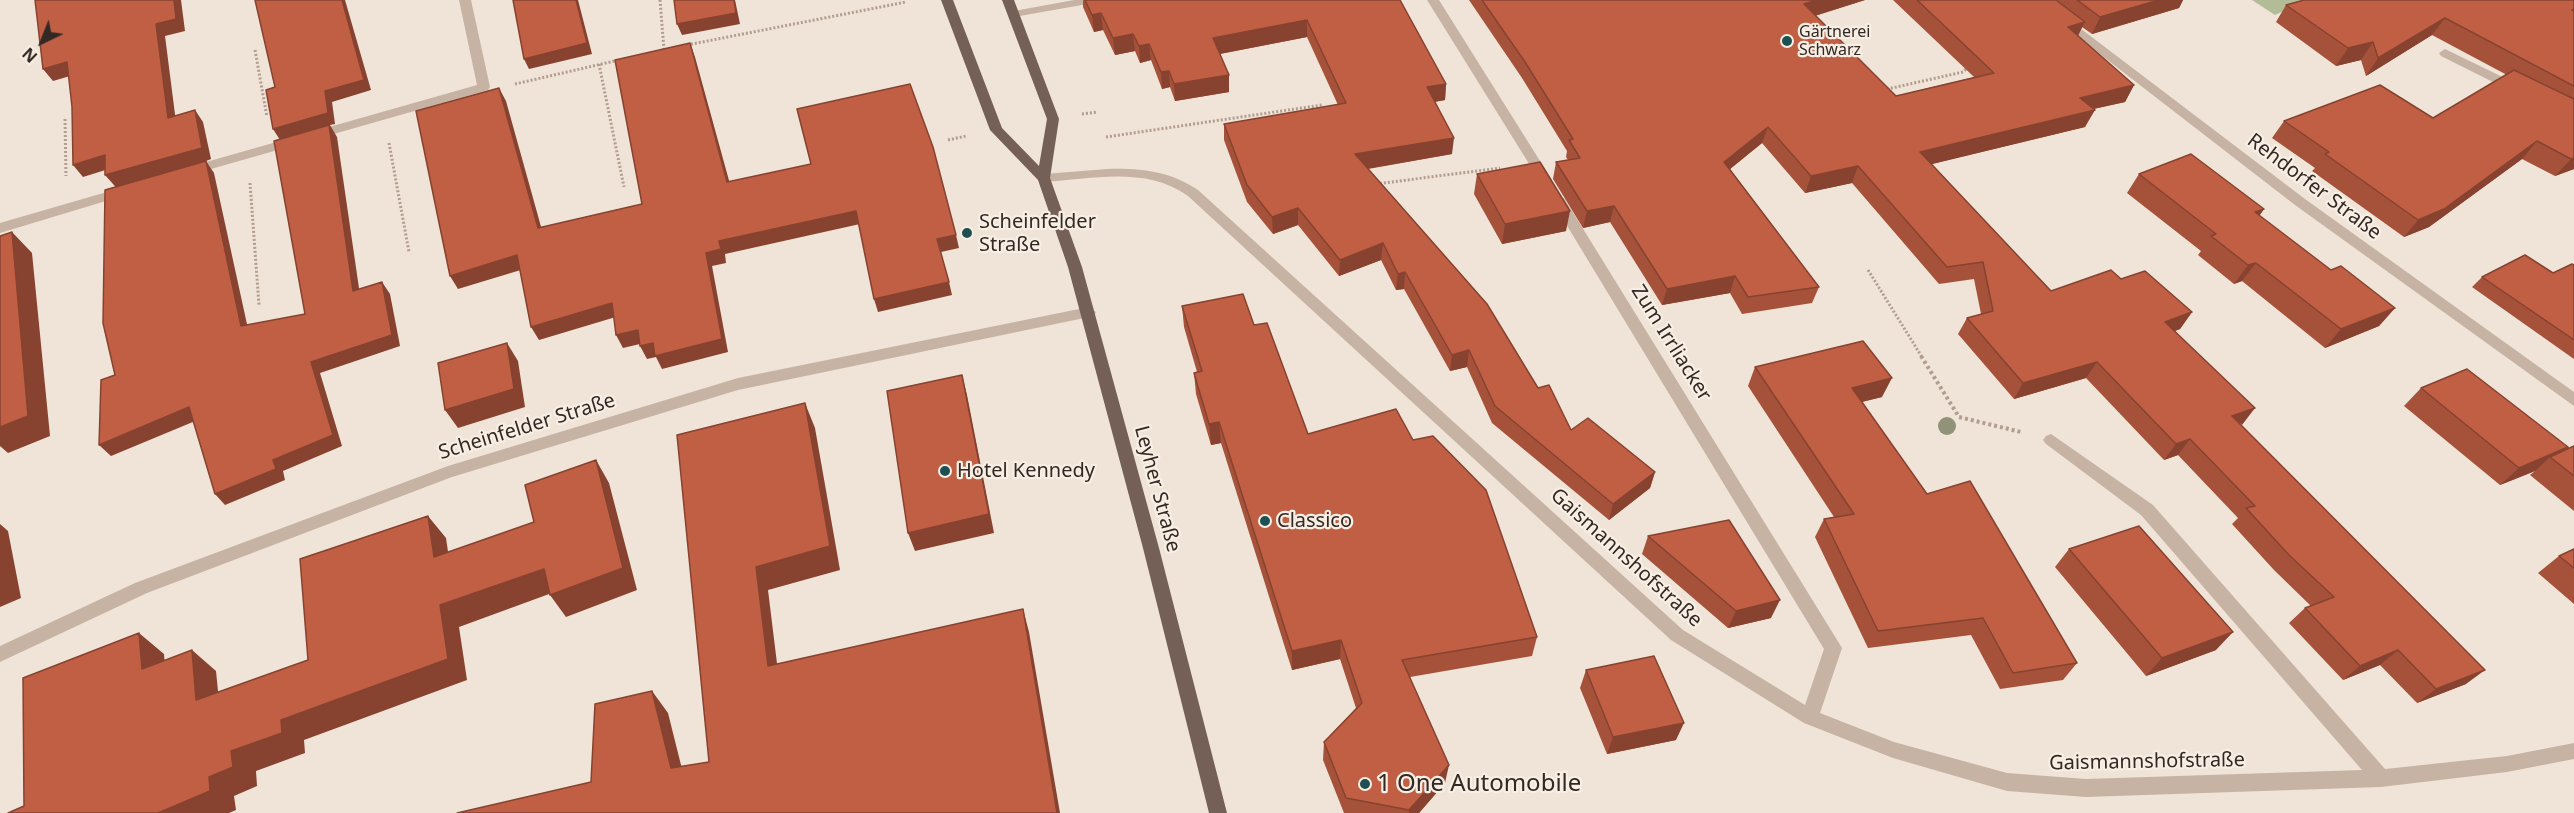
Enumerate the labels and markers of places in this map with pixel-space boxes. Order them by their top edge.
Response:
place label: Gärtnerei Schwarz [1799,22,1870,60]
marker: Gärtnerei Schwarz [1780,34,1794,48]
place label: Scheinfelder Straße [979,210,1096,257]
marker: Scheinfelder Straße [960,226,974,240]
place label: Hotel Kennedy [957,459,1095,483]
marker: Hotel Kennedy [938,464,952,478]
place label: Classico [1277,509,1352,533]
marker: Classico [1258,514,1272,528]
place label: 1 One Automobile [1377,770,1581,798]
marker: 1 One Automobile [1358,777,1372,791]

